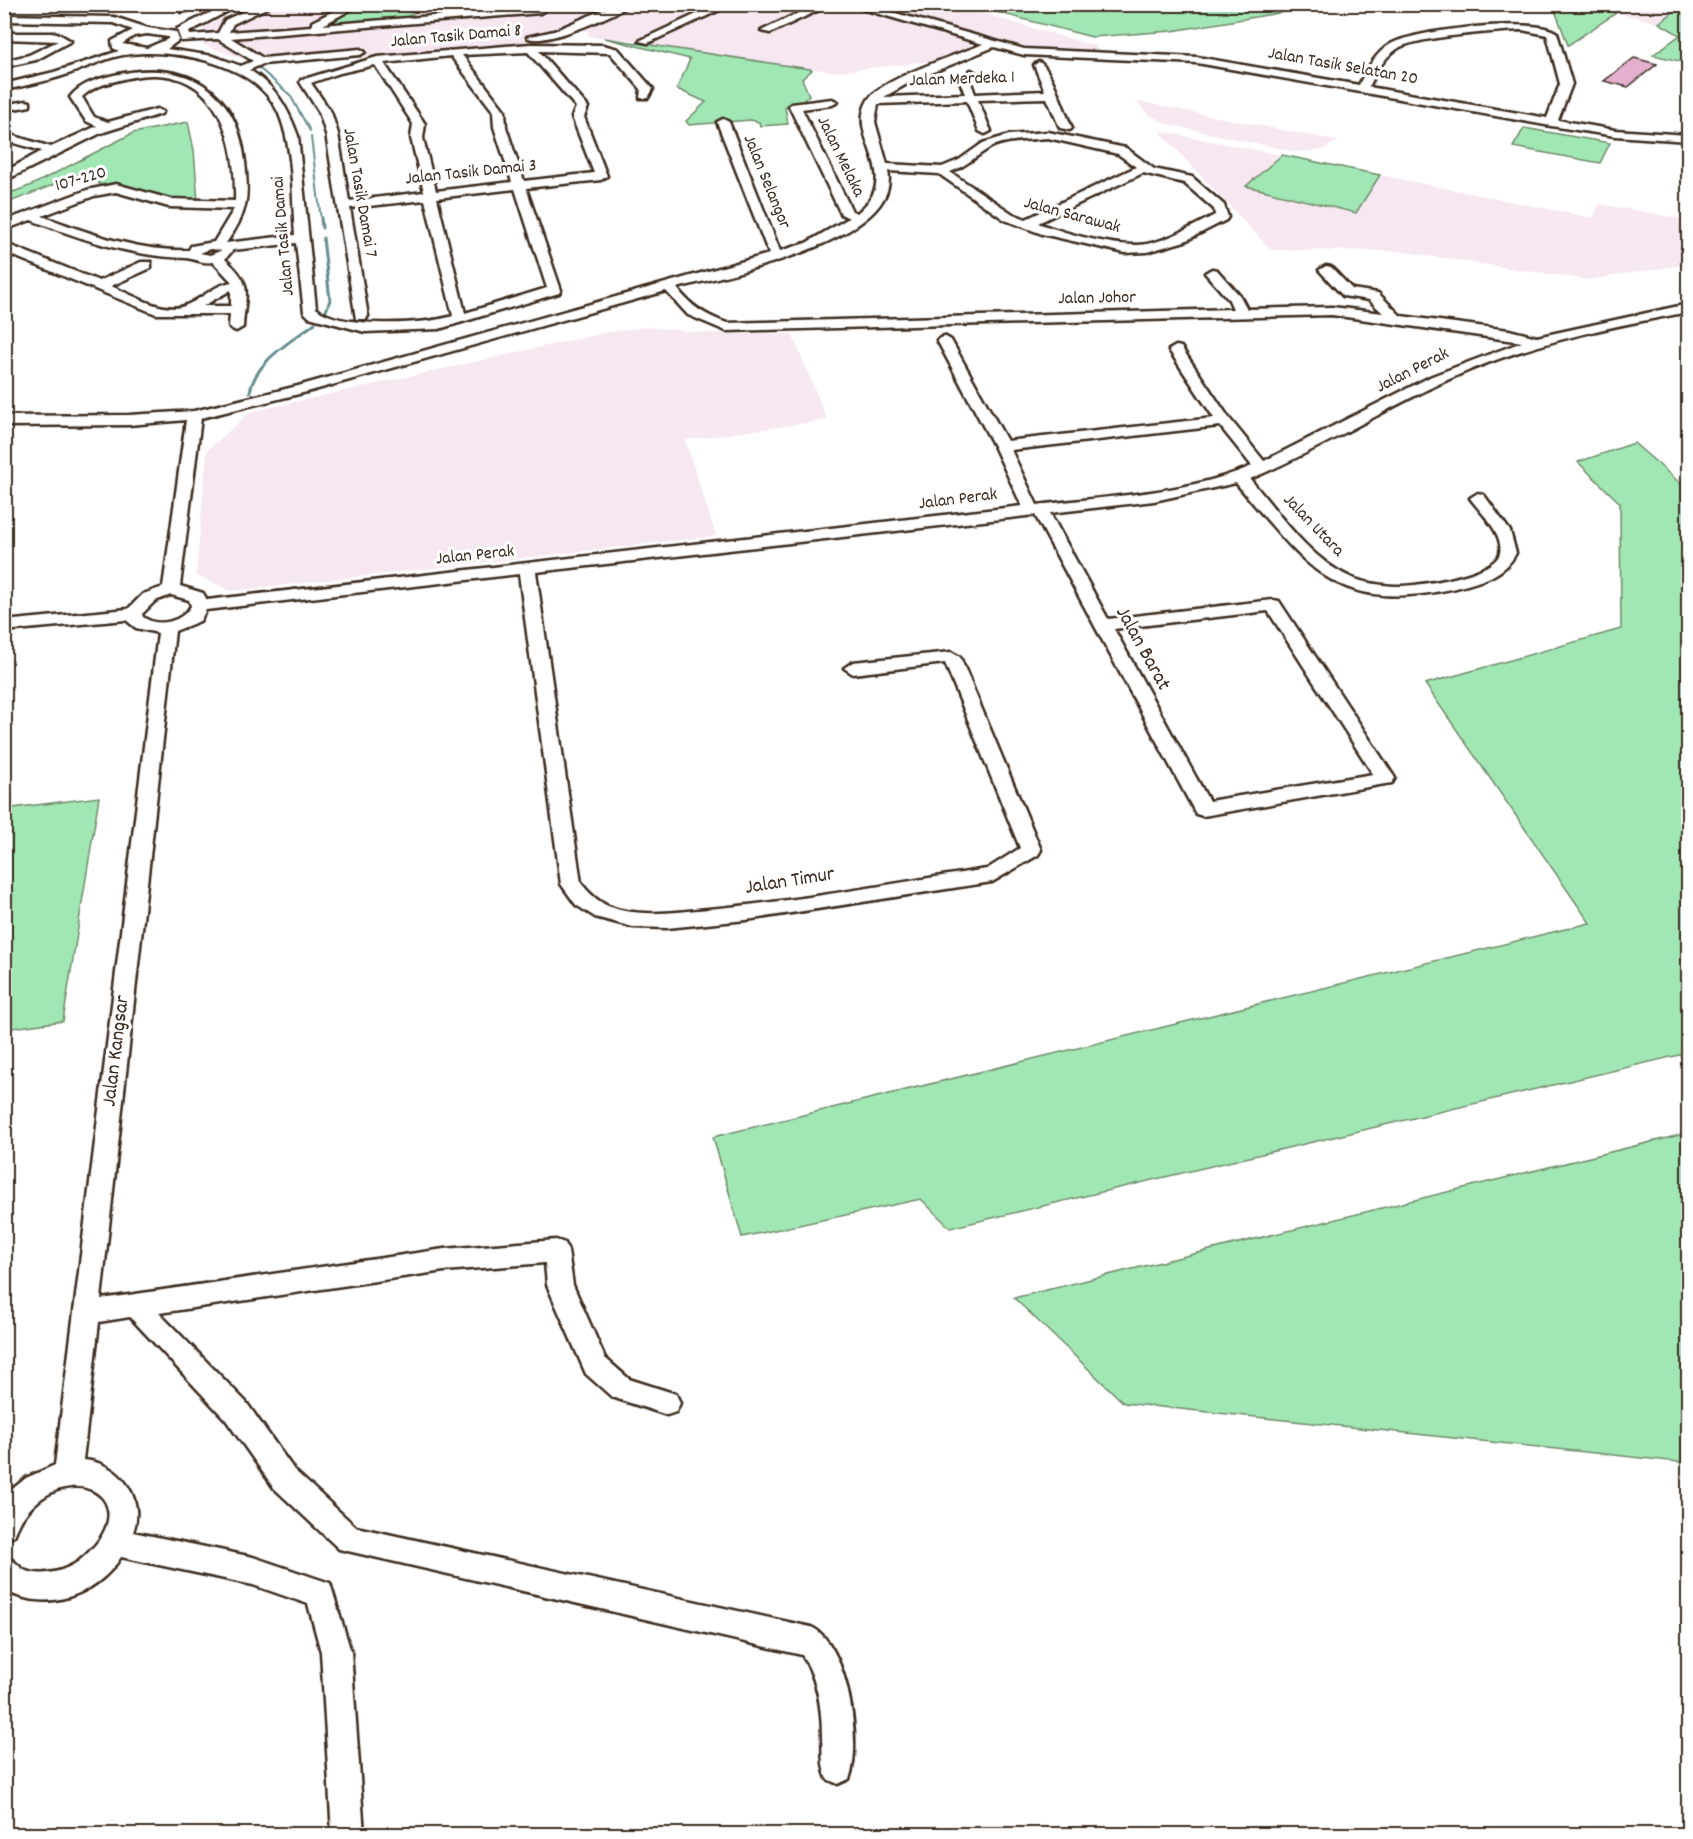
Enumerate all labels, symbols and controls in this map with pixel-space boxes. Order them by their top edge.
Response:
street label: Jalan Tasik Damai 8 [389,19,523,55]
street label: Jalan Tasik Selatan 20 [1266,41,1420,93]
street label: Jalan Merdeka 1 [909,66,1015,94]
street label: Jalan Melaka [810,112,871,202]
street label: Jalan Tasik Damai 7 [335,126,383,260]
street label: Jalan Selangor [736,131,796,233]
street label: Jalan Tasik Damai 3 [404,154,538,192]
street label: 107-220 [52,161,110,199]
street label: Jalan Tasik Damai [266,175,302,297]
street label: Jalan Sarawak [1021,191,1123,241]
street label: Jalan Johor [1058,286,1136,312]
street label: Jalan Perak [1372,342,1454,400]
street label: Jalan Perak [917,483,999,517]
street label: Jalan Utara [1277,489,1350,564]
street label: Jalan Perak [435,539,515,573]
street label: Jalan Barat [1107,601,1178,697]
street label: Jalan Timur [743,860,837,904]
street label: Jalan Kangsar [95,993,139,1108]

